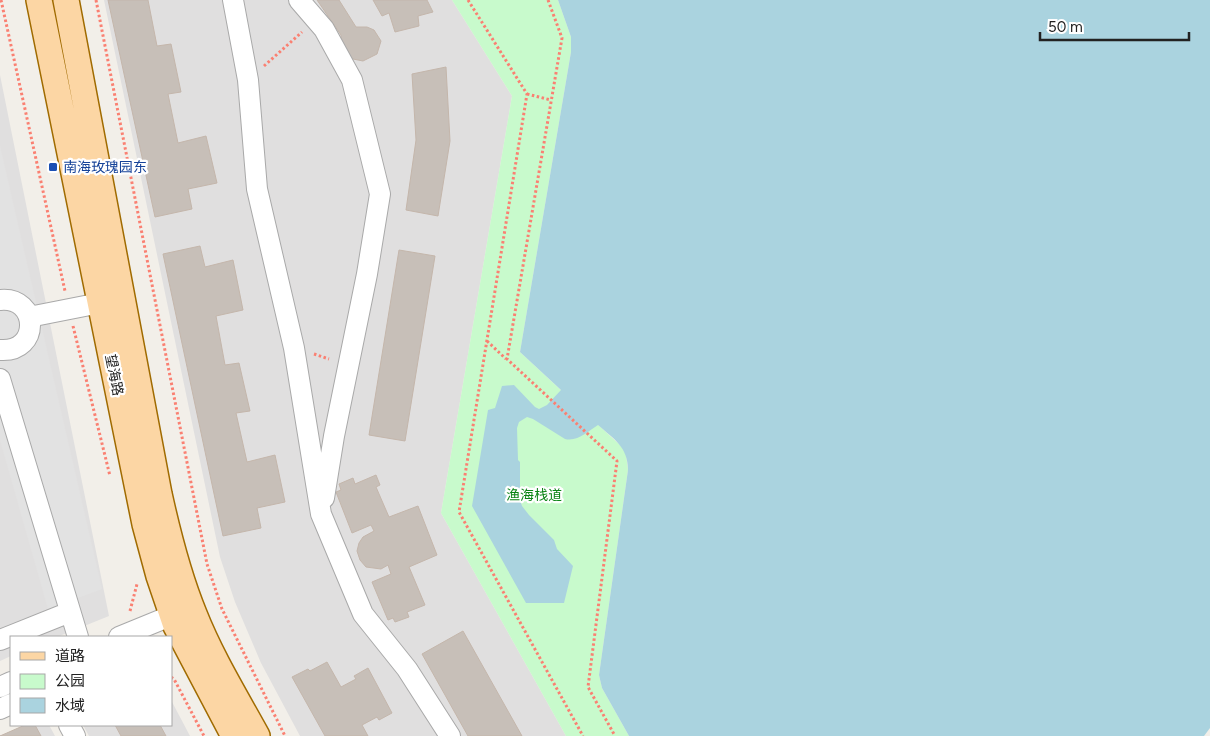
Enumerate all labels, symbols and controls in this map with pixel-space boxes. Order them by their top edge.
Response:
scale bar [1040,10,1189,42]
text: 50 m [1048,18,1083,36]
place label: 南海玫瑰园东 [63,159,147,176]
marker: 南海玫瑰园东 [47,161,59,173]
street label: 望海路 [102,353,126,397]
park label: 渔海栈道 [506,487,562,504]
legend [10,636,172,726]
text: 道路 [55,647,85,665]
text: 公园 [55,672,85,690]
text: 水域 [55,697,85,715]

